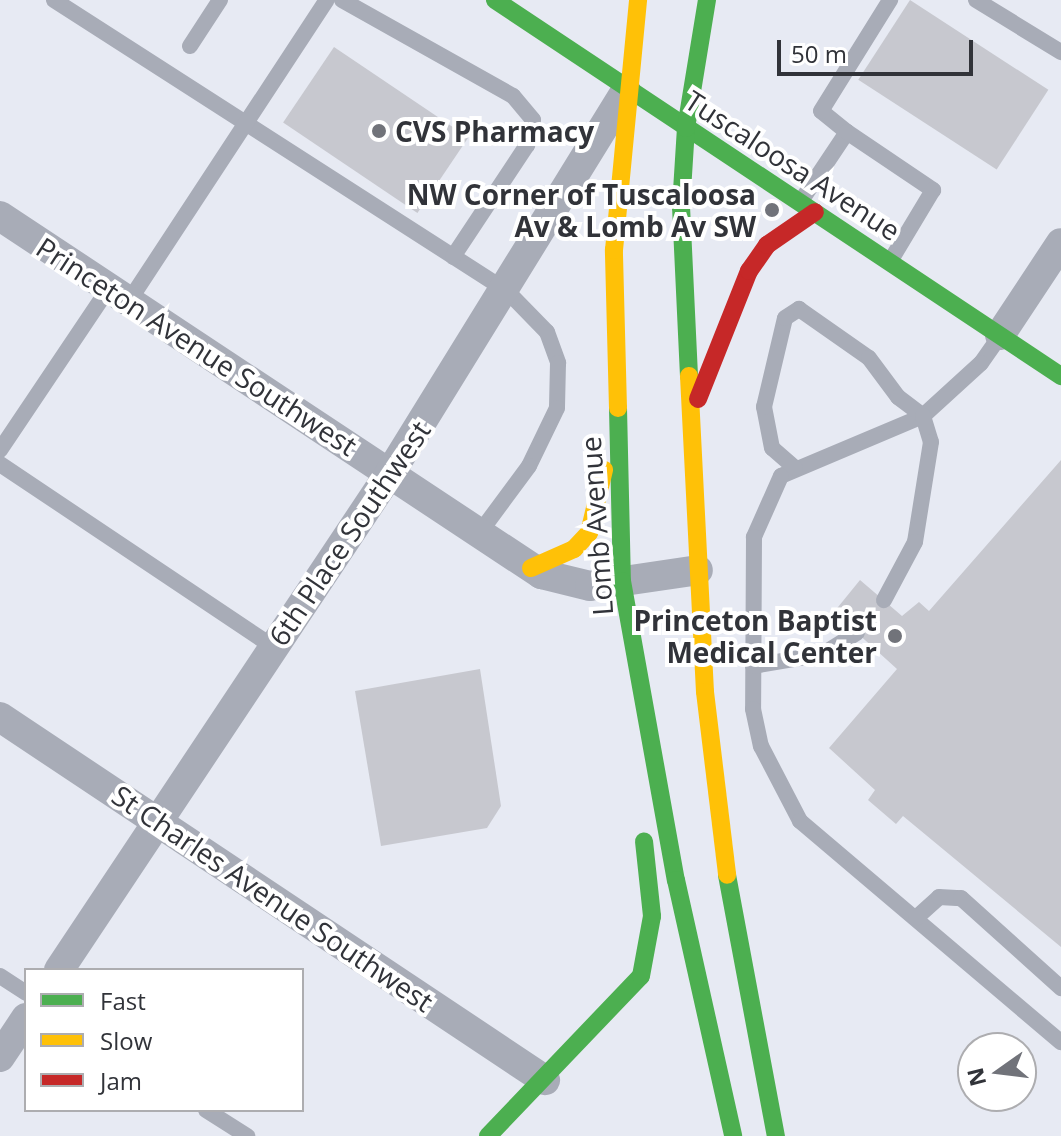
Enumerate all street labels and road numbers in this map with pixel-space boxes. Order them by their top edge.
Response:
street label: Tuscaloosa Avenue [679,83,907,247]
street label: Princeton Avenue Southwest [31,230,363,462]
street label: 6th Place Southwest [261,414,437,652]
street label: Lomb Avenue [573,435,619,617]
street label: St Charles Avenue Southwest [106,778,440,1018]

